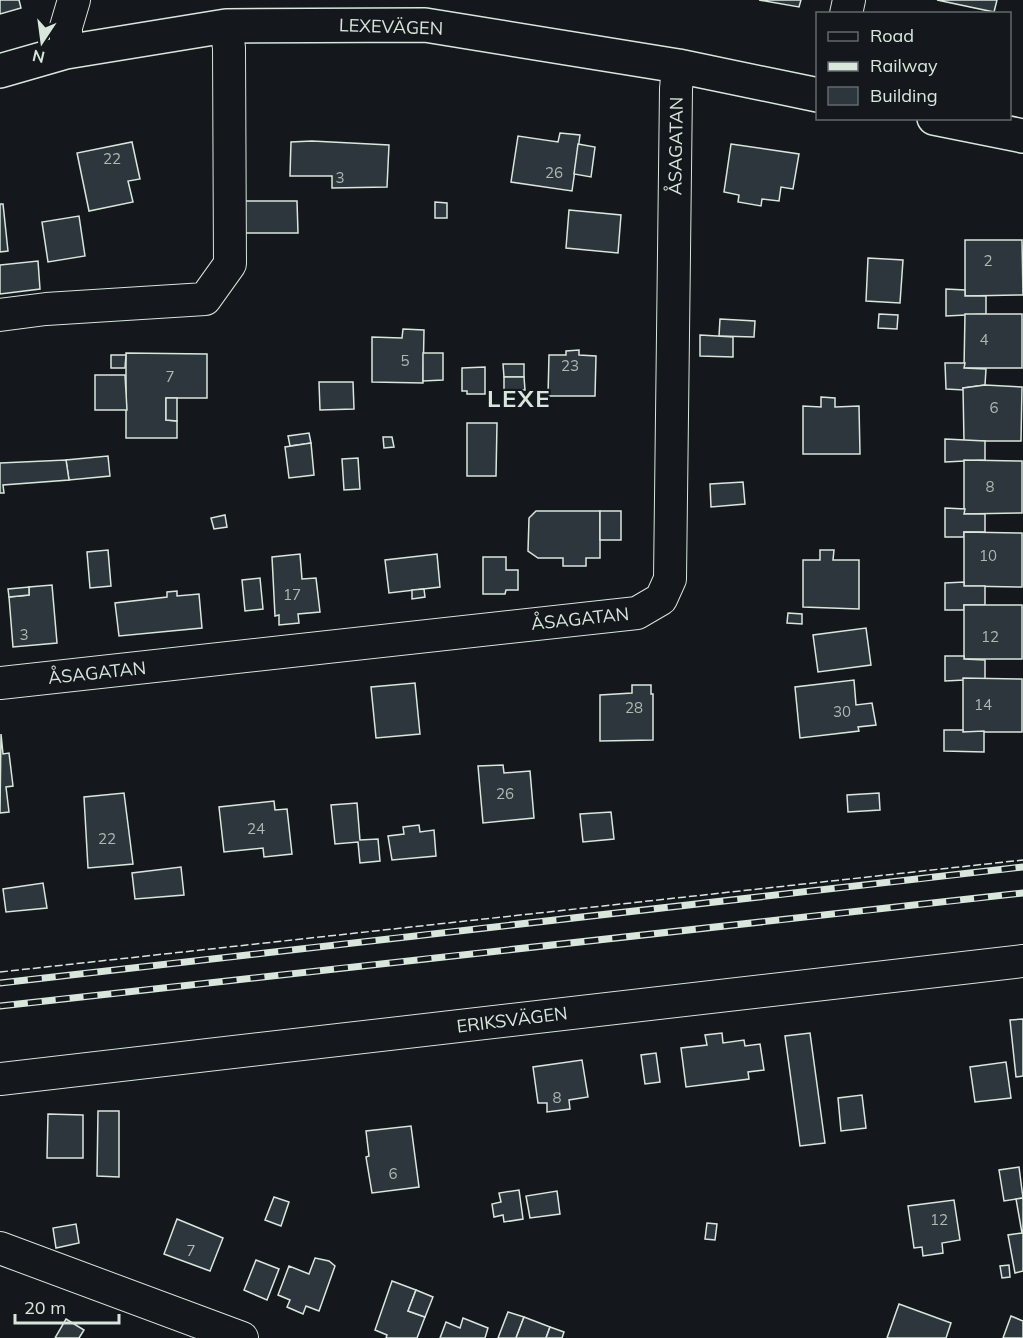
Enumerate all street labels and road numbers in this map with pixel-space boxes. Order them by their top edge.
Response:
street label: LEXEVÄGEN [339,13,444,40]
street label: ÅSAGATAN [663,97,688,195]
street label: ÅSAGATAN [530,602,630,635]
street label: ÅSAGATAN [47,656,147,689]
street label: ERIKSVÄGEN [455,1001,569,1038]

